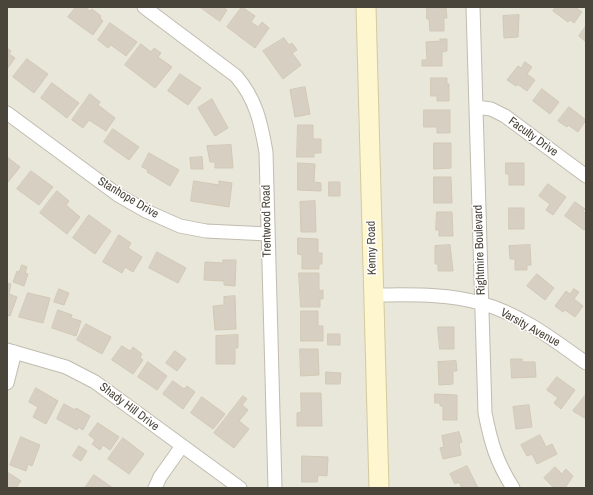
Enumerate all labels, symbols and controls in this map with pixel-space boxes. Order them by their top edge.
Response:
street label: Faculty Drive [506,114,560,160]
street label: Stanhope Drive [95,174,161,222]
street label: Trentwood Road [259,185,275,257]
street label: Rightmire Boulevard [471,205,489,295]
street label: Kenny Road [364,221,380,275]
street label: Varsity Avenue [498,306,562,350]
street label: Shady Hill Drive [96,380,162,434]

